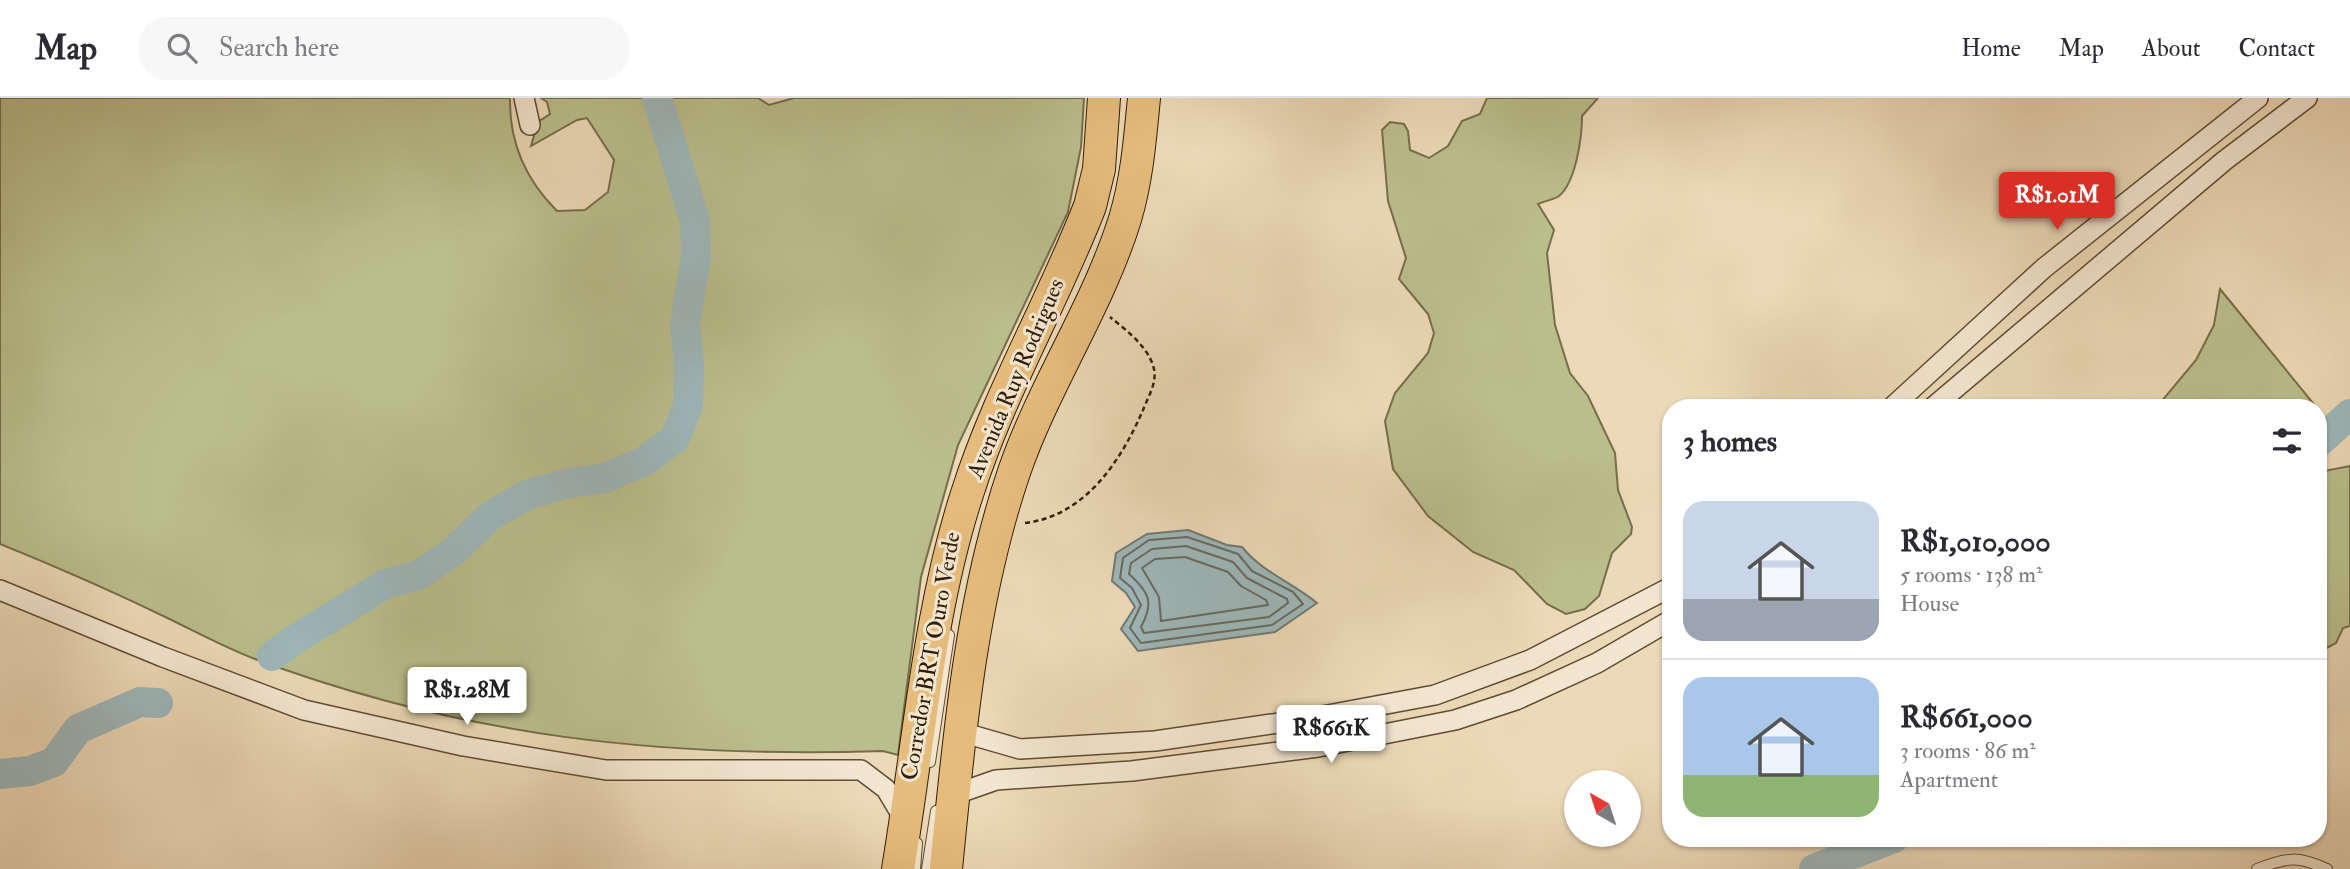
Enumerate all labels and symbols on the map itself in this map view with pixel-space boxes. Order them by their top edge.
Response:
pin: R$1.01M [1992,172,2122,232]
street label: Avenida Ruy Rodrigues [960,274,1071,483]
street label: Corredor BRT Ouro Verde [894,529,967,782]
pin: R$1.28M [402,668,532,727]
pin: R$661K [1274,706,1388,765]
north arrow [1564,770,1642,847]

